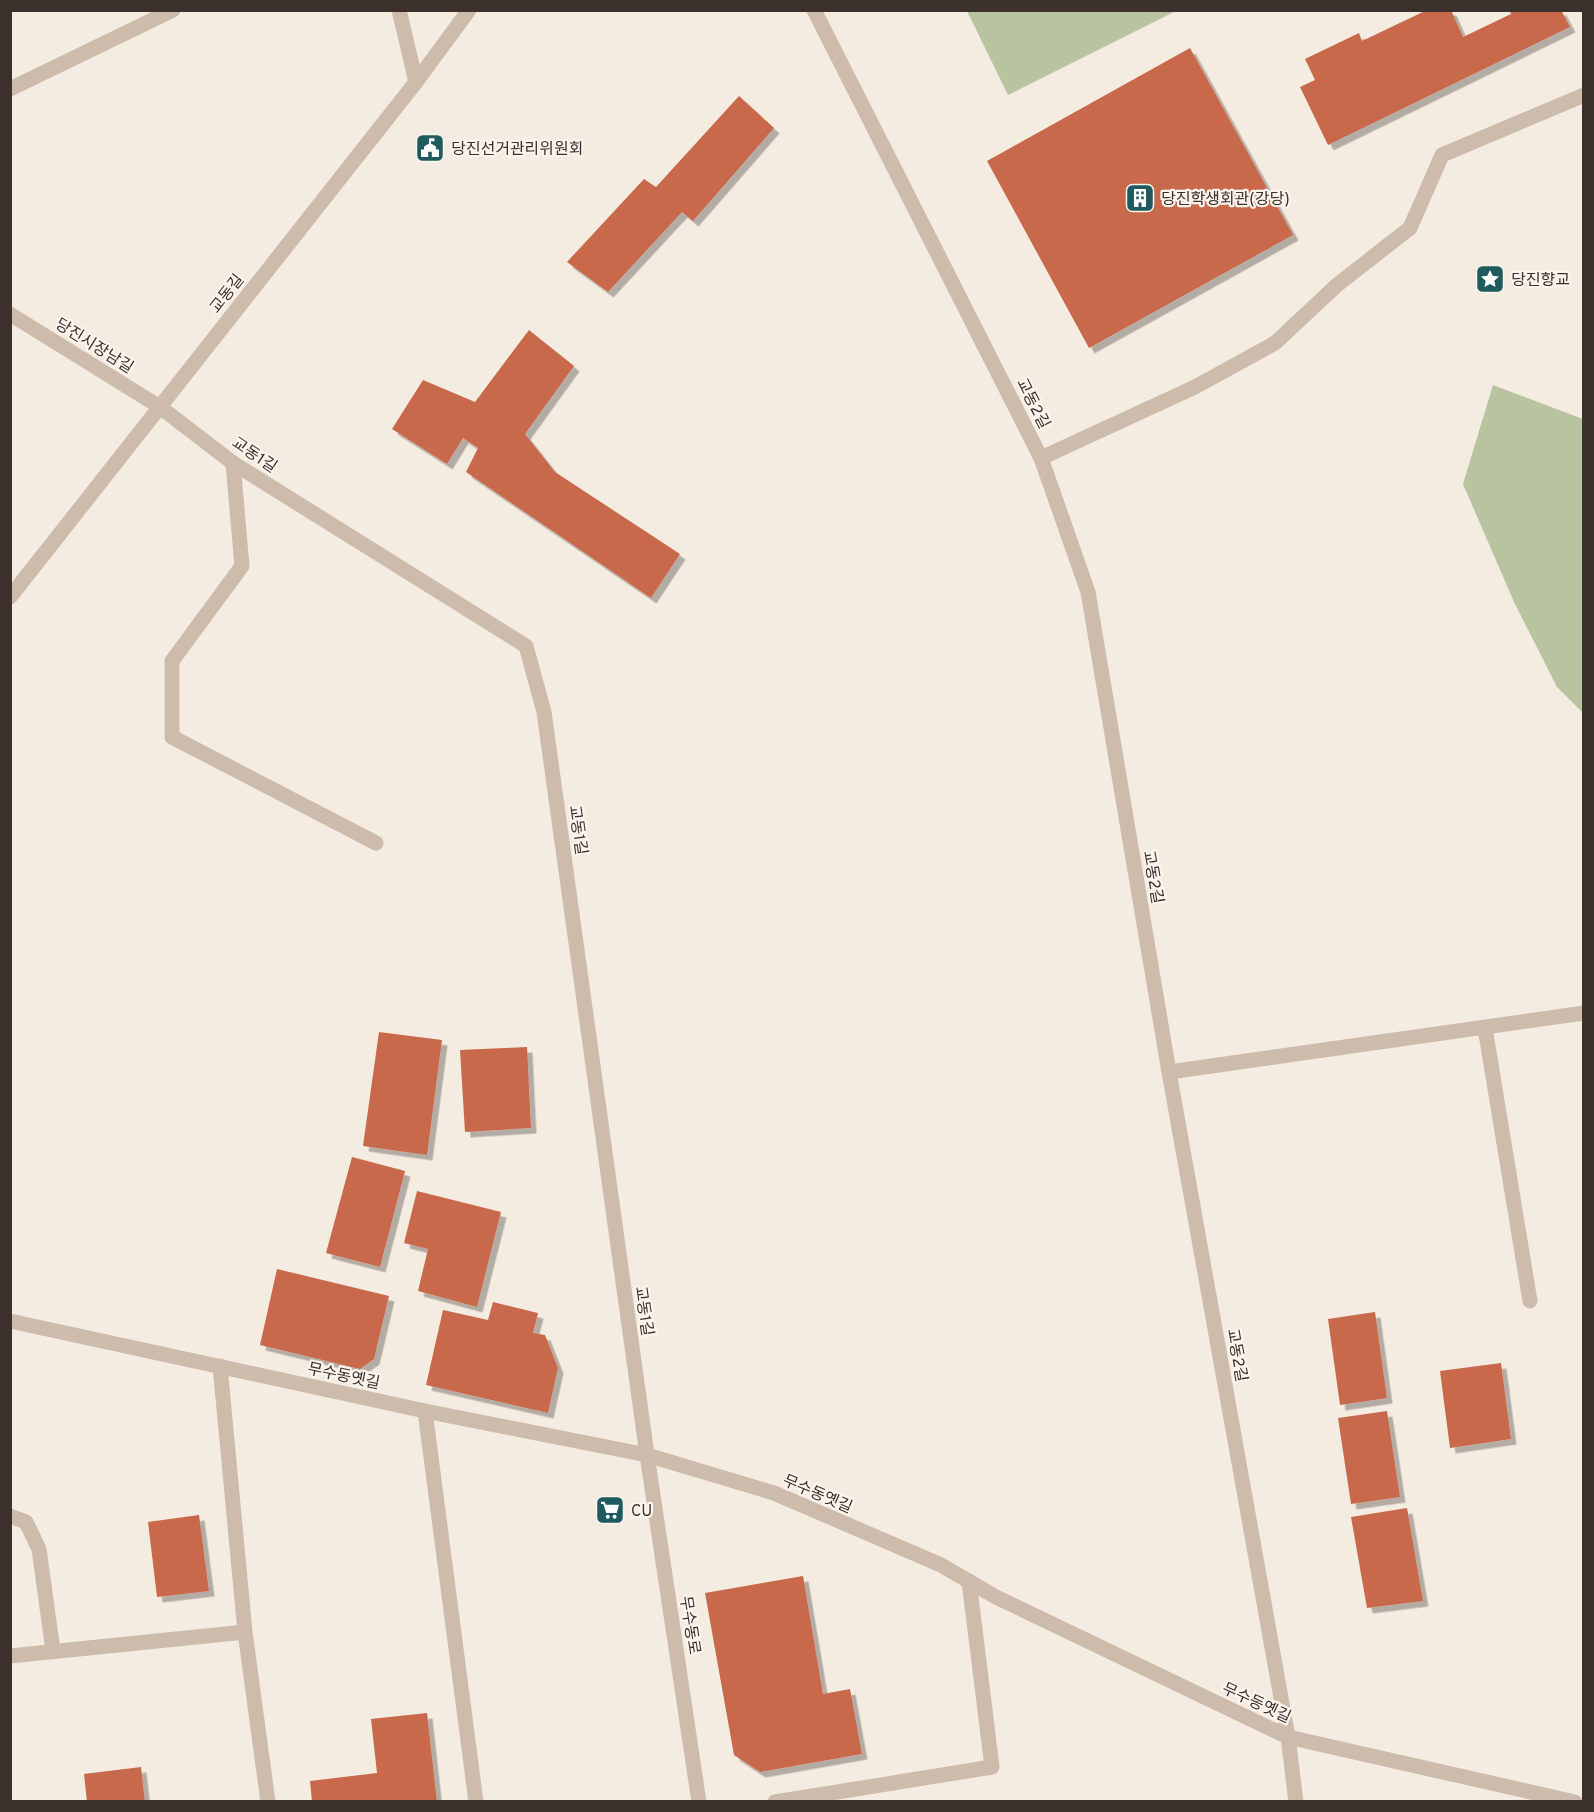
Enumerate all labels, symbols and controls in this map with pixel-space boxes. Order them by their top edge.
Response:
public building icon: 당진선거관리위원회 [414,132,446,164]
place label: 당진선거관리위원회 [451,140,583,160]
building icon: 당진학생회관(강당) [1124,182,1156,214]
place label: 당진학생회관(강당) [1161,190,1290,210]
place icon: 당진향교 [1474,263,1506,295]
street label: 교동길 [206,271,249,318]
place label: 당진향교 [1511,271,1570,291]
street label: 당진시장남길 [51,315,137,379]
street label: 교동2길 [1011,375,1053,432]
street label: 교동1길 [228,433,280,478]
street label: 교동1길 [564,804,590,856]
street label: 교동2길 [1137,849,1167,906]
street label: 교동1길 [630,1285,656,1337]
street label: 교동2길 [1221,1327,1251,1384]
street label: 무수동옛길 [306,1360,382,1394]
street label: 무수동옛길 [779,1471,855,1518]
supermarket icon: CU [594,1494,626,1526]
place label: CU [631,1502,652,1522]
street label: 무수동로 [675,1595,704,1656]
street label: 무수동옛길 [1219,1679,1294,1728]

